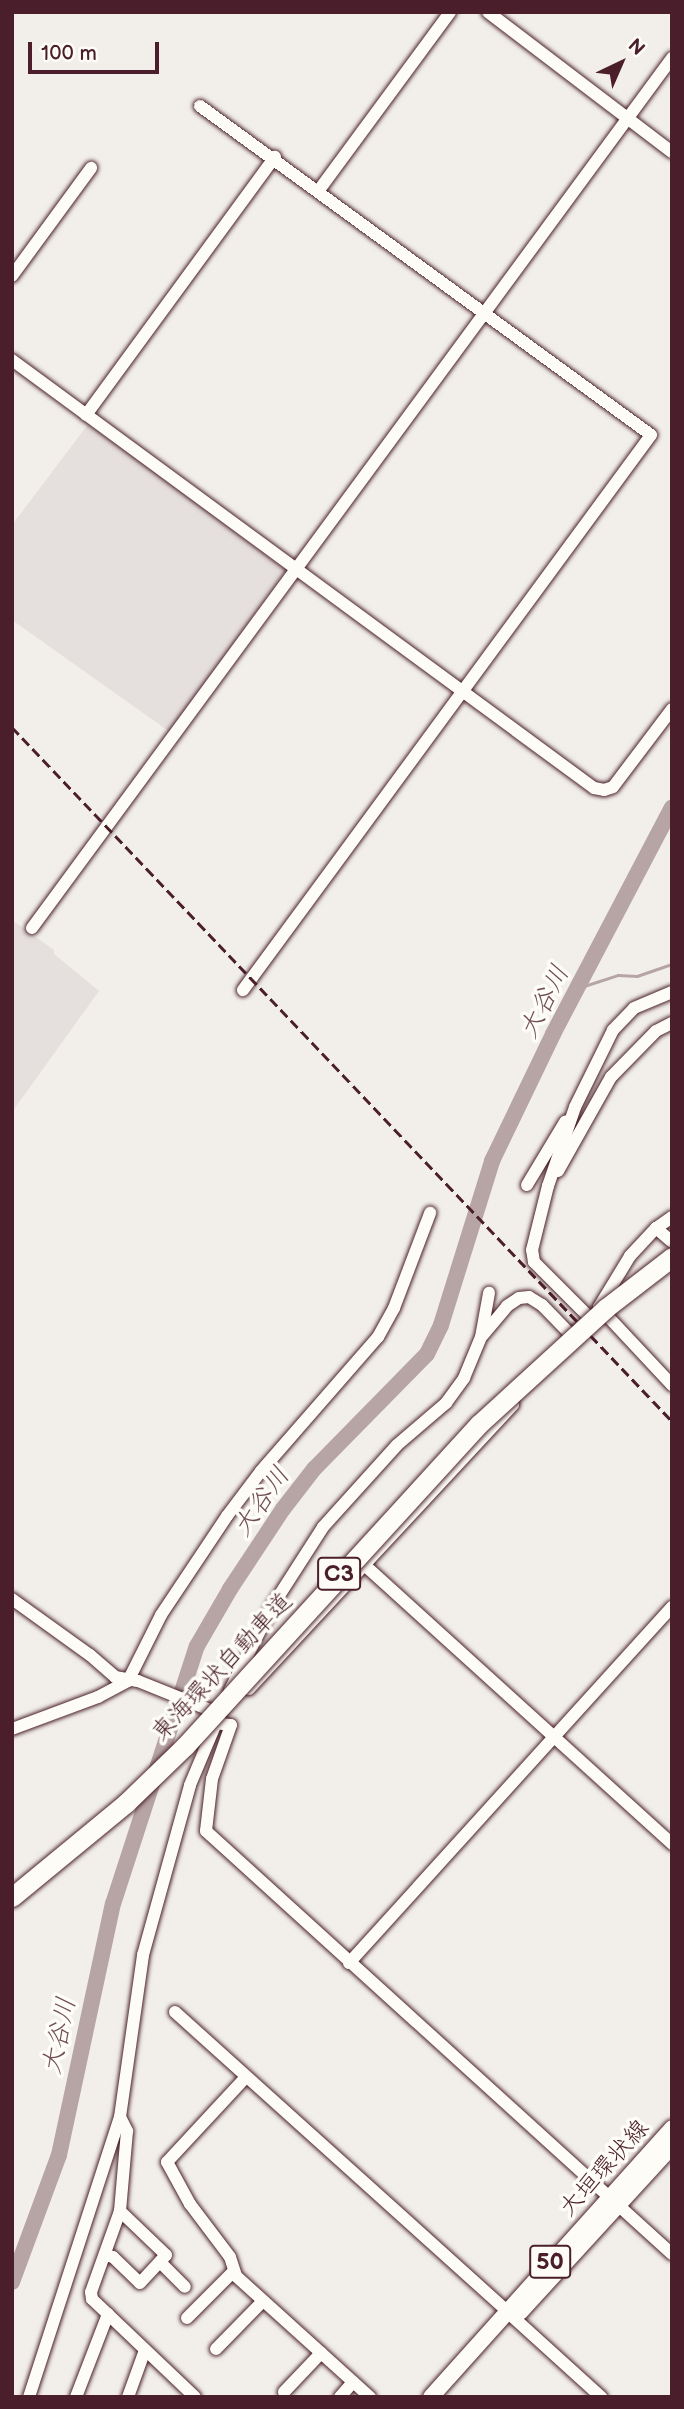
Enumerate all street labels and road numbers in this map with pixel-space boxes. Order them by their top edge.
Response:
road number: C3 [316,1554,362,1594]
street label: 東海環状自動車道 [146,1587,298,1747]
street label: 大垣環状線 [553,2114,655,2222]
road number: 50 [529,2242,571,2282]

